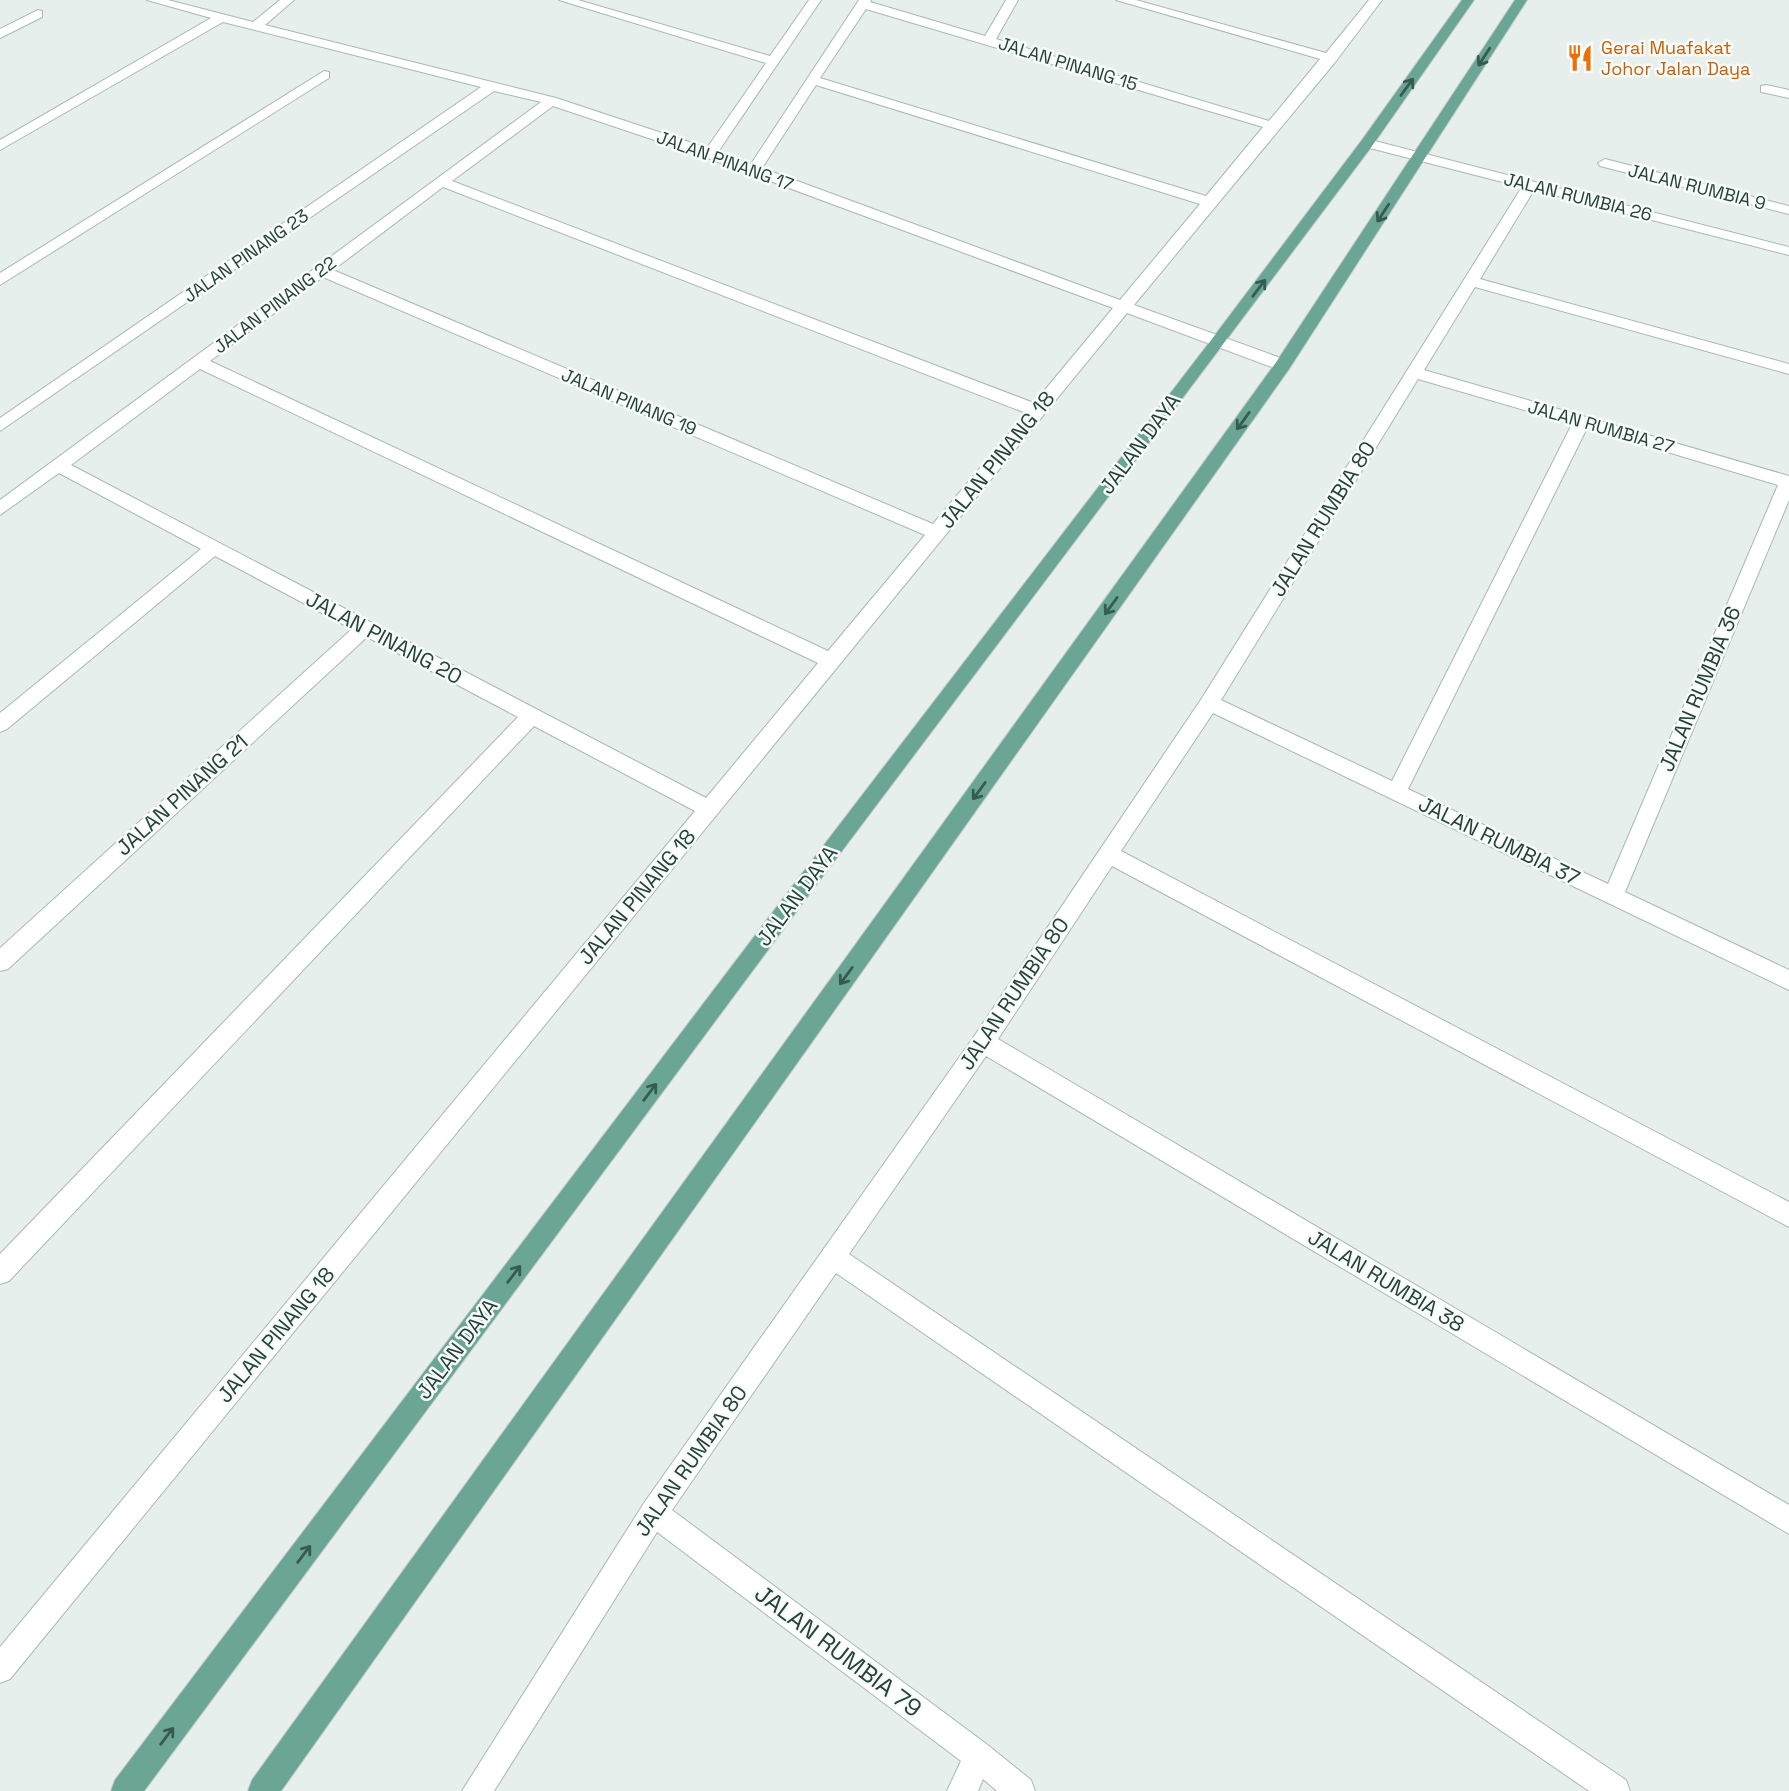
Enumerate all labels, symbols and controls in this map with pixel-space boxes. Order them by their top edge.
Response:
street label: JALAN PINANG 15 [996,31,1141,96]
place label: Gerai Muafakat Johor Jalan Daya [1601,36,1750,80]
restaurant icon: Gerai Muafakat Johor Jalan Daya [1565,43,1595,73]
one-way arrow [1477,47,1491,67]
one-way arrow [1399,78,1414,97]
street label: JALAN PINANG 17 [654,125,797,196]
street label: JALAN RUMBIA 9 [1626,158,1768,215]
street label: JALAN RUMBIA 26 [1502,167,1655,226]
one-way arrow [1376,203,1390,223]
street label: JALAN PINANG 23 [179,204,313,307]
street label: JALAN PINANG 22 [209,251,341,358]
one-way arrow [1252,279,1266,298]
street label: JALAN PINANG 19 [558,363,700,440]
street label: JALAN PINANG 18 [933,385,1060,534]
street label: JALAN DAYA [1093,388,1186,499]
street label: JALAN RUMBIA 27 [1525,395,1677,458]
one-way arrow [1236,411,1251,430]
street label: JALAN RUMBIA 80 [1264,436,1381,602]
street label: JALAN PINANG 20 [301,585,467,690]
one-way arrow [1104,596,1118,615]
street label: JALAN RUMBIA 36 [1652,602,1747,776]
street label: JALAN PINANG 21 [110,728,253,861]
one-way arrow [972,781,986,800]
street label: JALAN RUMBIA 37 [1414,790,1585,891]
street label: JALAN PINANG 18 [572,823,701,970]
street label: JALAN DAYA [750,840,843,951]
street label: JALAN RUMBIA 80 [953,912,1075,1075]
one-way arrow [839,966,854,985]
one-way arrow [643,1083,657,1102]
street label: JALAN RUMBIA 38 [1303,1223,1469,1338]
street label: JALAN PINANG 18 [211,1261,340,1408]
one-way arrow [506,1265,521,1284]
street label: JALAN DAYA [410,1293,503,1404]
street label: JALAN RUMBIA 80 [628,1380,753,1542]
one-way arrow [296,1546,311,1564]
street label: JALAN RUMBIA 79 [748,1578,928,1724]
one-way arrow [160,1728,175,1746]

